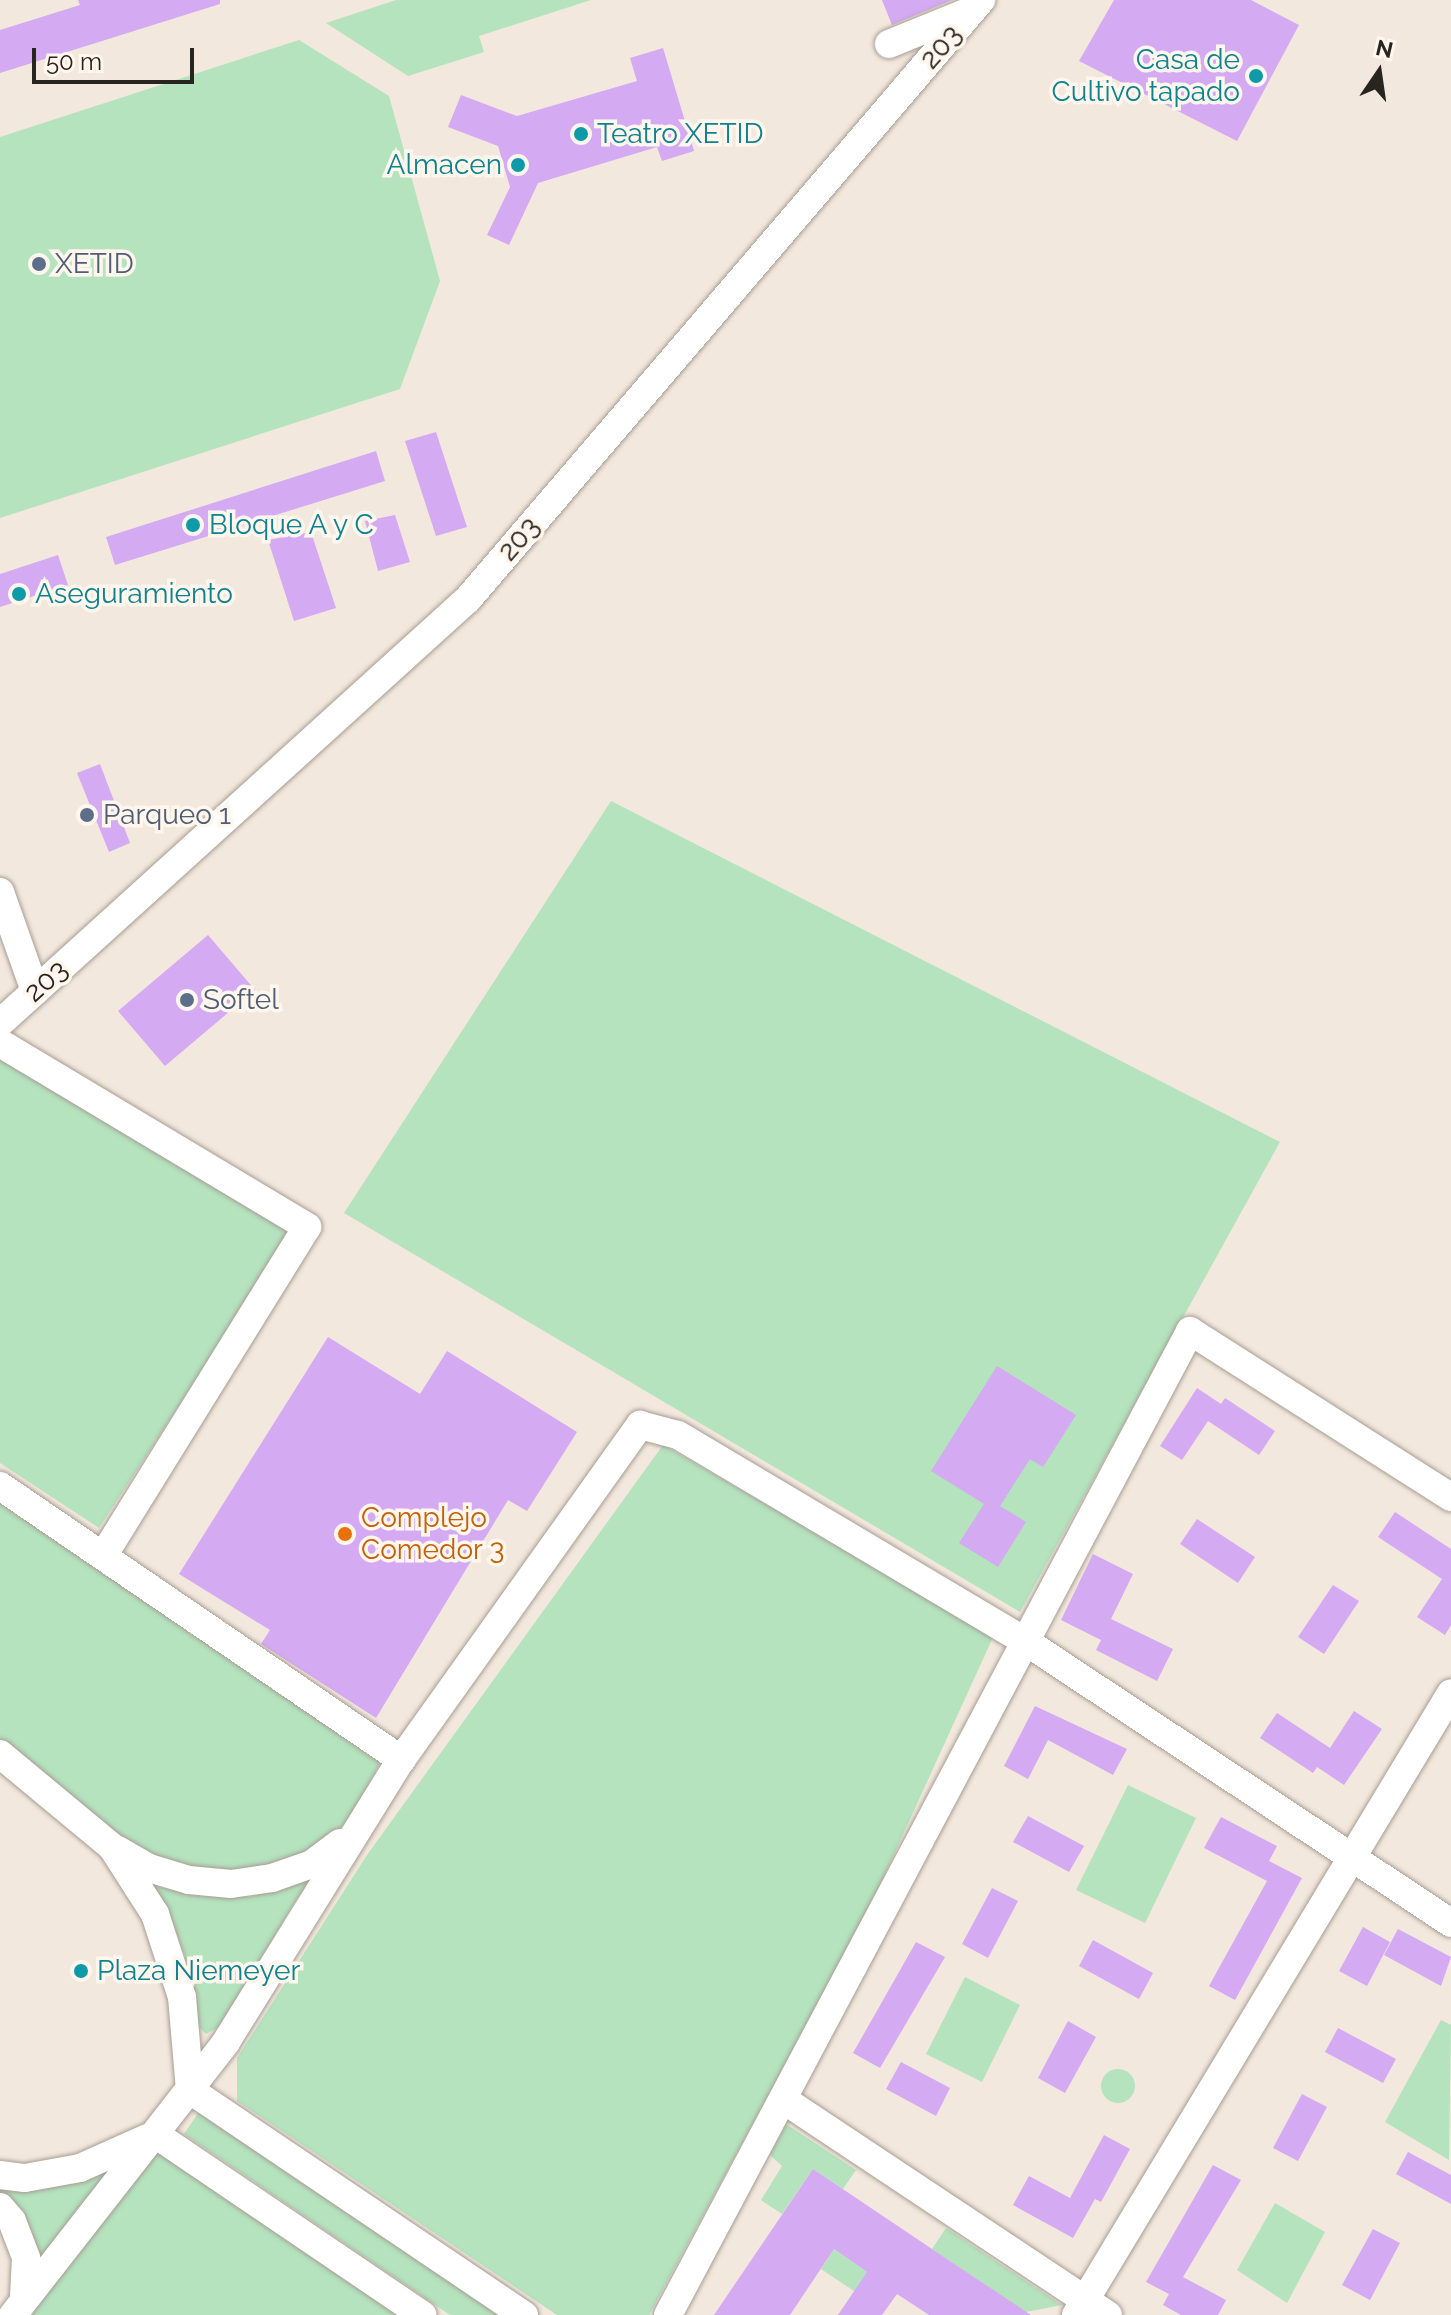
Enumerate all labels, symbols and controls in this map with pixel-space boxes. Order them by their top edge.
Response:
street label: 203 [913,18,969,76]
scale bar [36,32,198,82]
north arrow [1339,32,1419,112]
text: N [1373,34,1395,63]
place label: Casa de Cultivo tapado [1052,43,1240,109]
text: 50 m [46,47,102,76]
marker: Casa de Cultivo tapado [1247,67,1265,85]
place label: Teatro XETID [597,117,764,151]
marker: Teatro XETID [572,125,590,143]
place label: Almacen [386,148,502,182]
marker: Almacen [509,156,527,174]
place label: XETID [55,247,134,281]
marker: XETID [30,255,48,273]
place label: Bloque A y C [209,508,377,542]
street label: 203 [491,510,547,568]
marker: Bloque A y C [184,516,202,534]
place label: Aseguramiento [35,577,233,611]
marker: Aseguramiento [10,585,28,603]
place label: Parqueo 1 [103,798,231,832]
marker: Parqueo 1 [78,806,96,824]
street label: 203 [17,953,75,1009]
place label: Softel [203,983,279,1017]
marker: Softel [178,991,196,1009]
place label: Complejo Comedor 3 [361,1501,505,1567]
marker: Complejo Comedor 3 [336,1525,354,1543]
place label: Plaza Niemeyer [97,1954,300,1988]
marker: Plaza Niemeyer [72,1962,90,1980]

